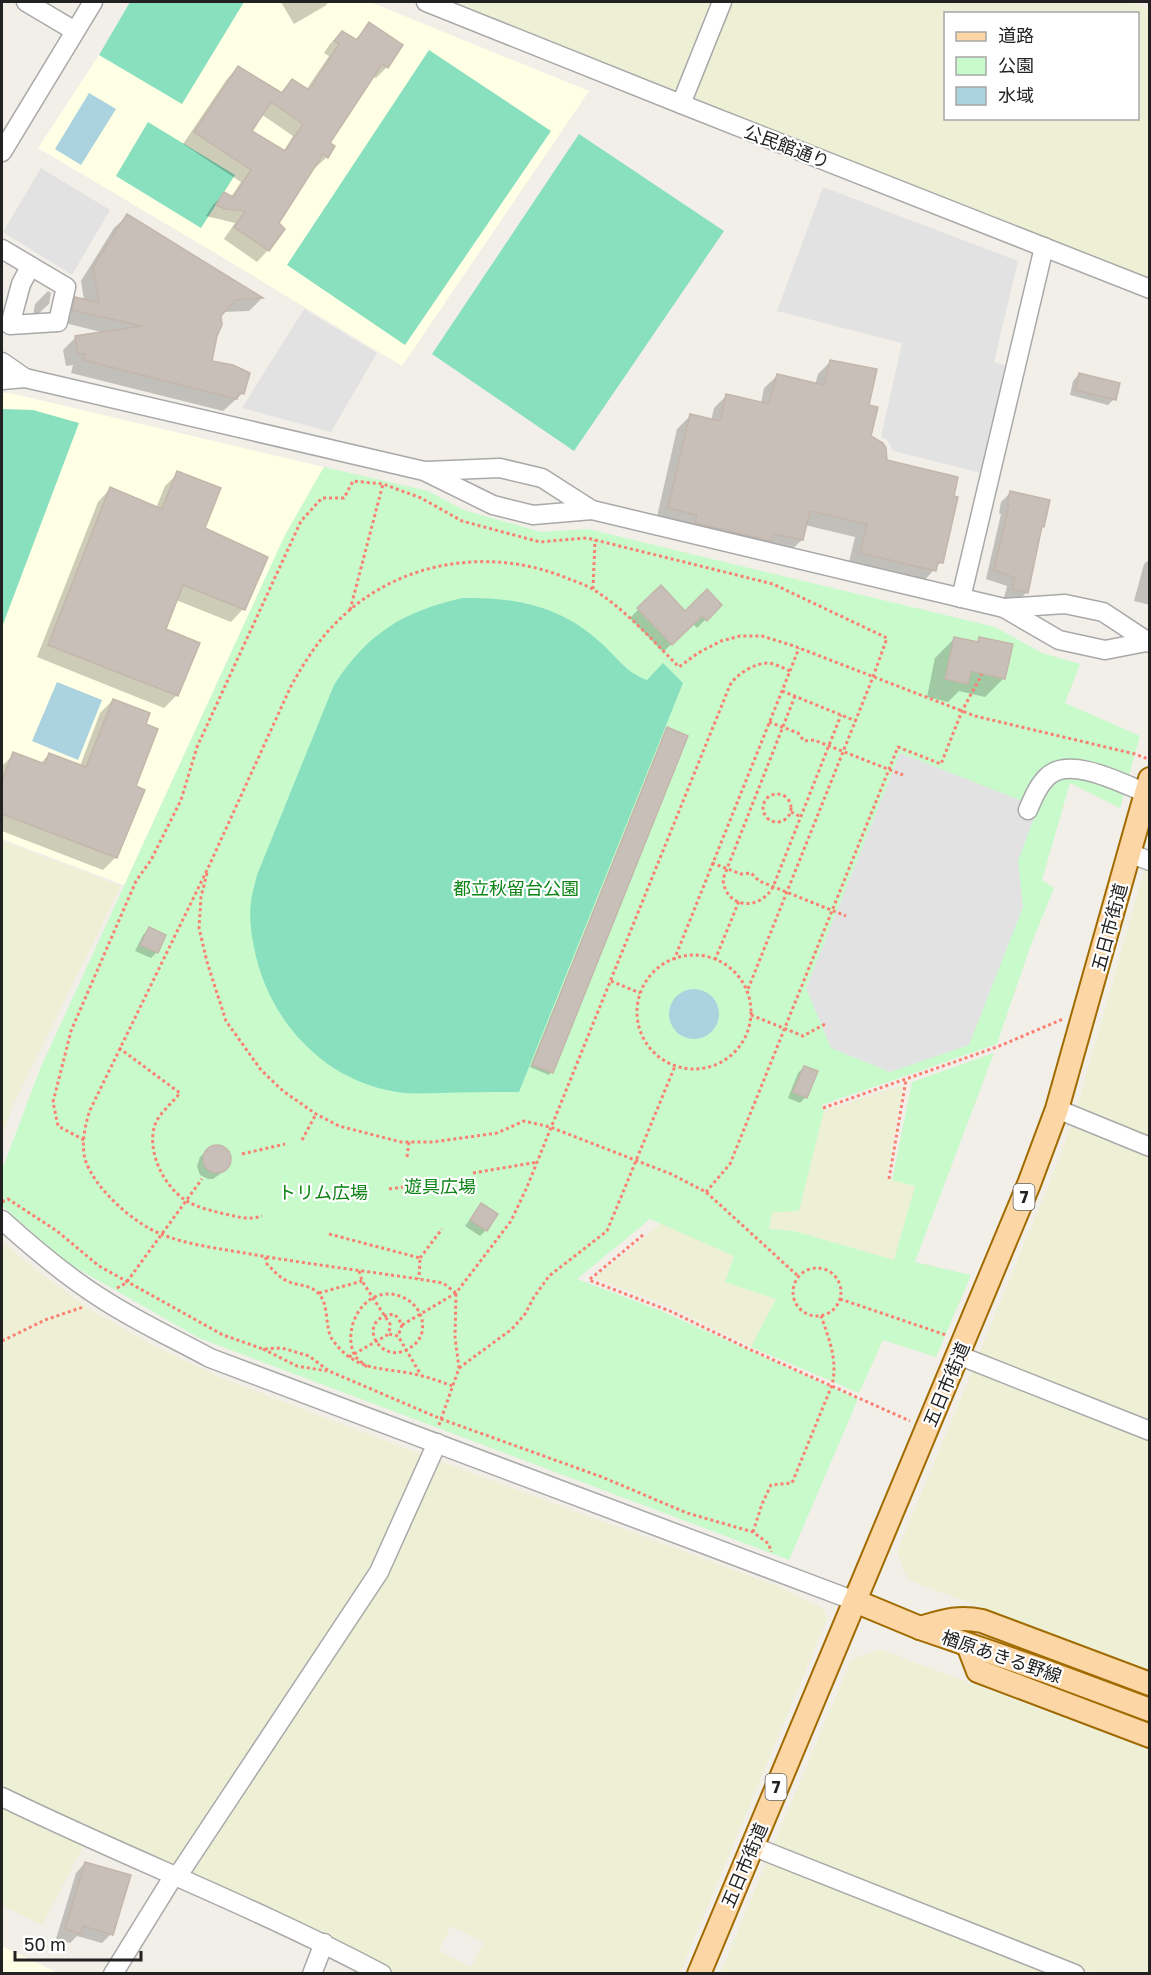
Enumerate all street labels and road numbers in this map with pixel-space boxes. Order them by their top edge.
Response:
street label: 公民館通り [741,120,833,172]
street label: 五日市街道 [1087,881,1131,973]
road number: 7 [1014,1184,1034,1210]
street label: 五日市街道 [918,1338,974,1430]
street label: 楢原あきる野線 [939,1625,1065,1687]
road number: 7 [766,1774,786,1800]
street label: 五日市街道 [716,1819,772,1911]

